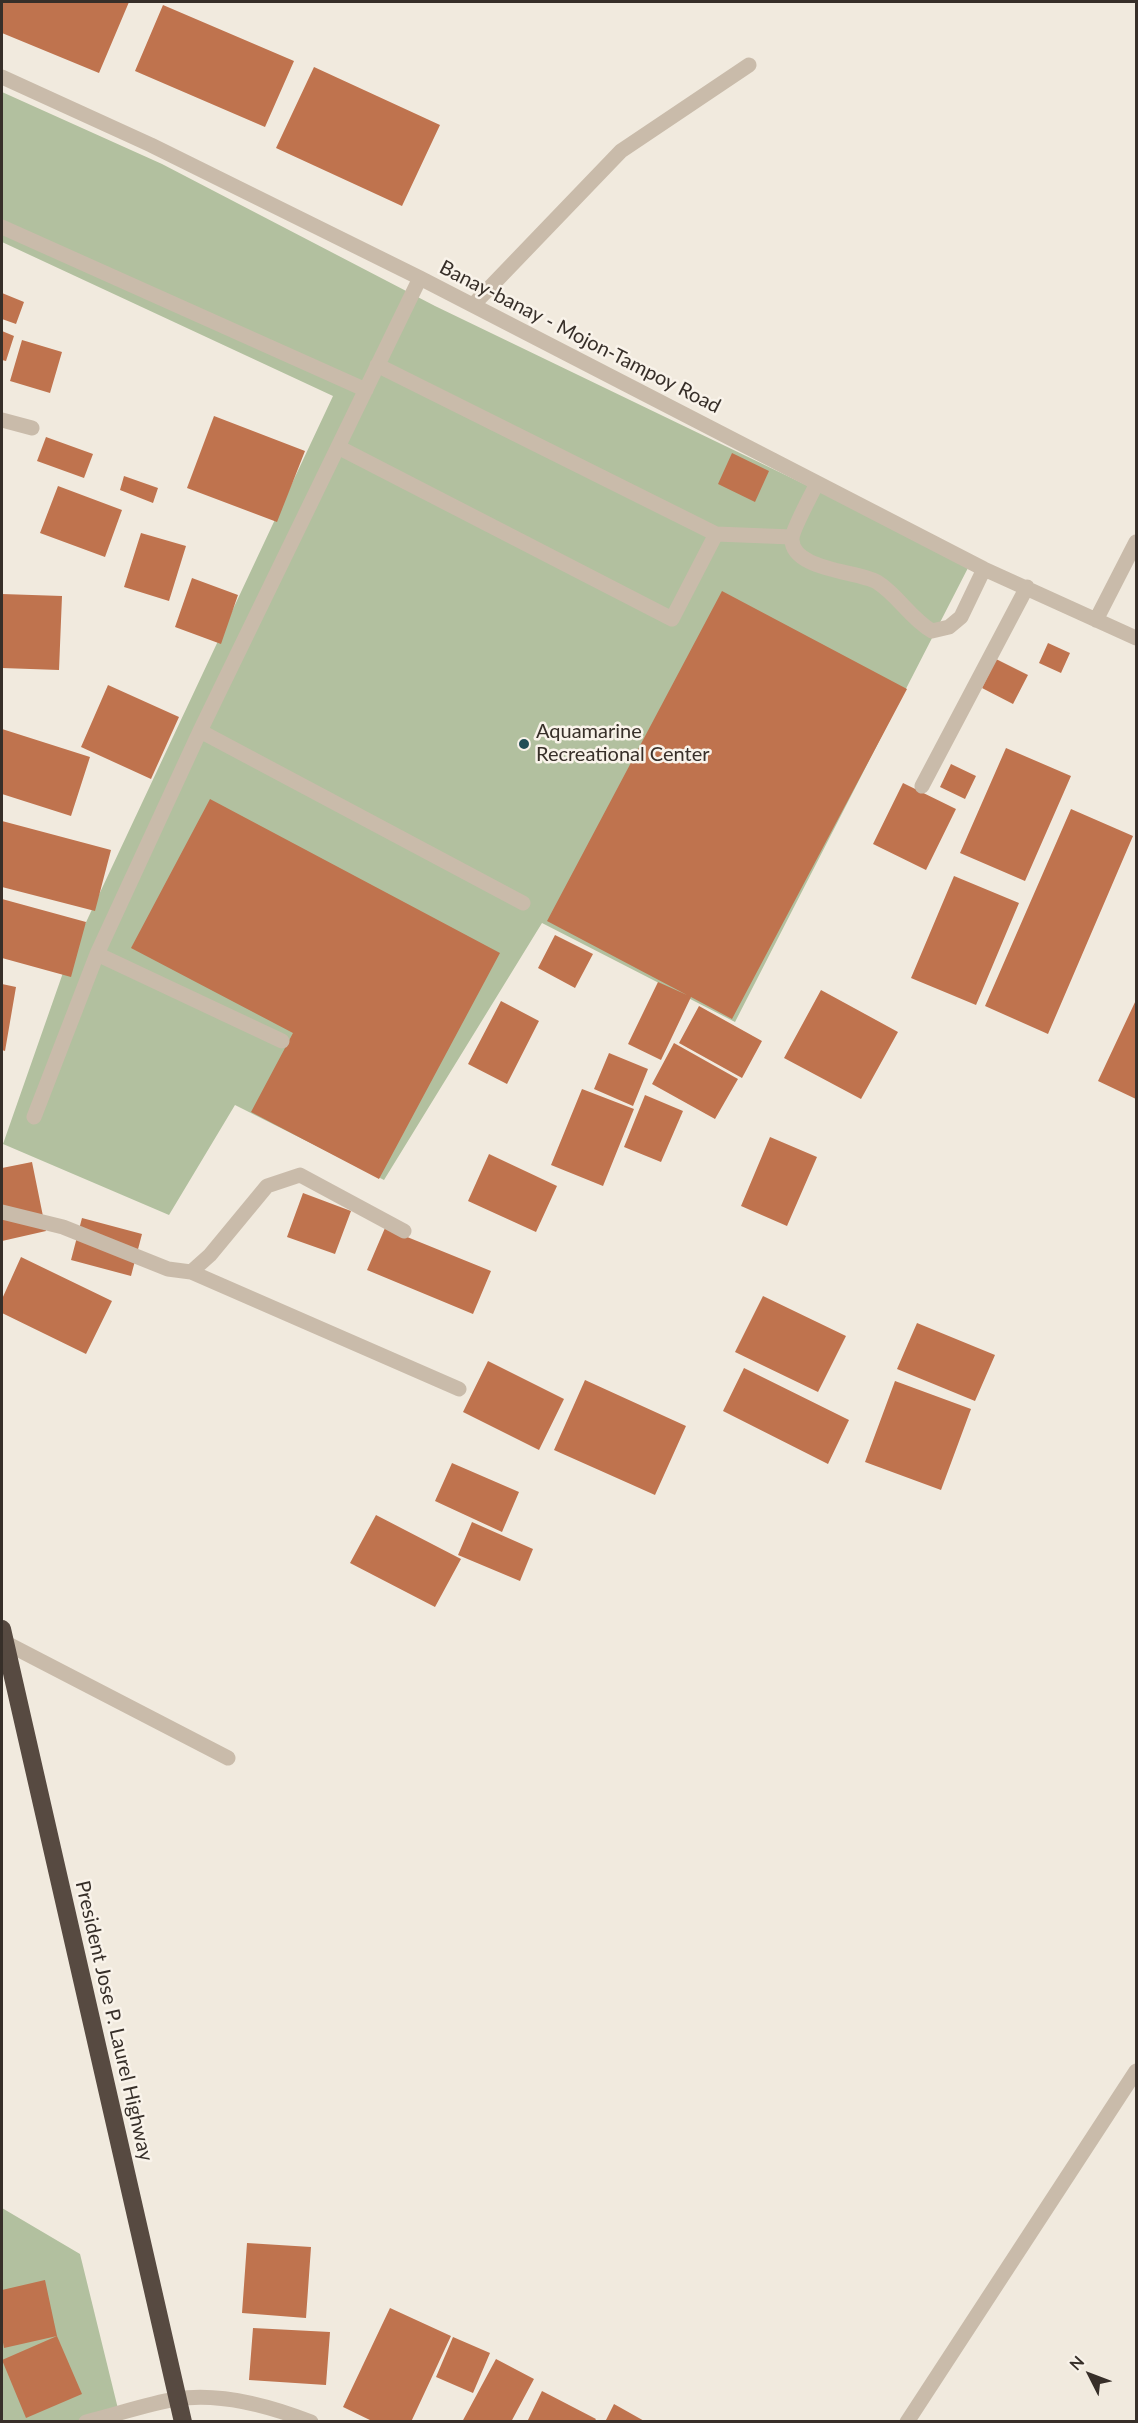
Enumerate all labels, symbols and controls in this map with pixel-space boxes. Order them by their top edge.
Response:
street label: Banay-banay - Mojon-Tampoy Road [435,255,725,419]
place label: Aquamarine Recreational Center [536,720,710,767]
marker: Aquamarine Recreational Center [517,737,531,751]
street label: President Jose P. Laurel Highway [70,1878,158,2164]
north arrow [1060,2345,1120,2405]
text: N [1065,2352,1087,2374]

